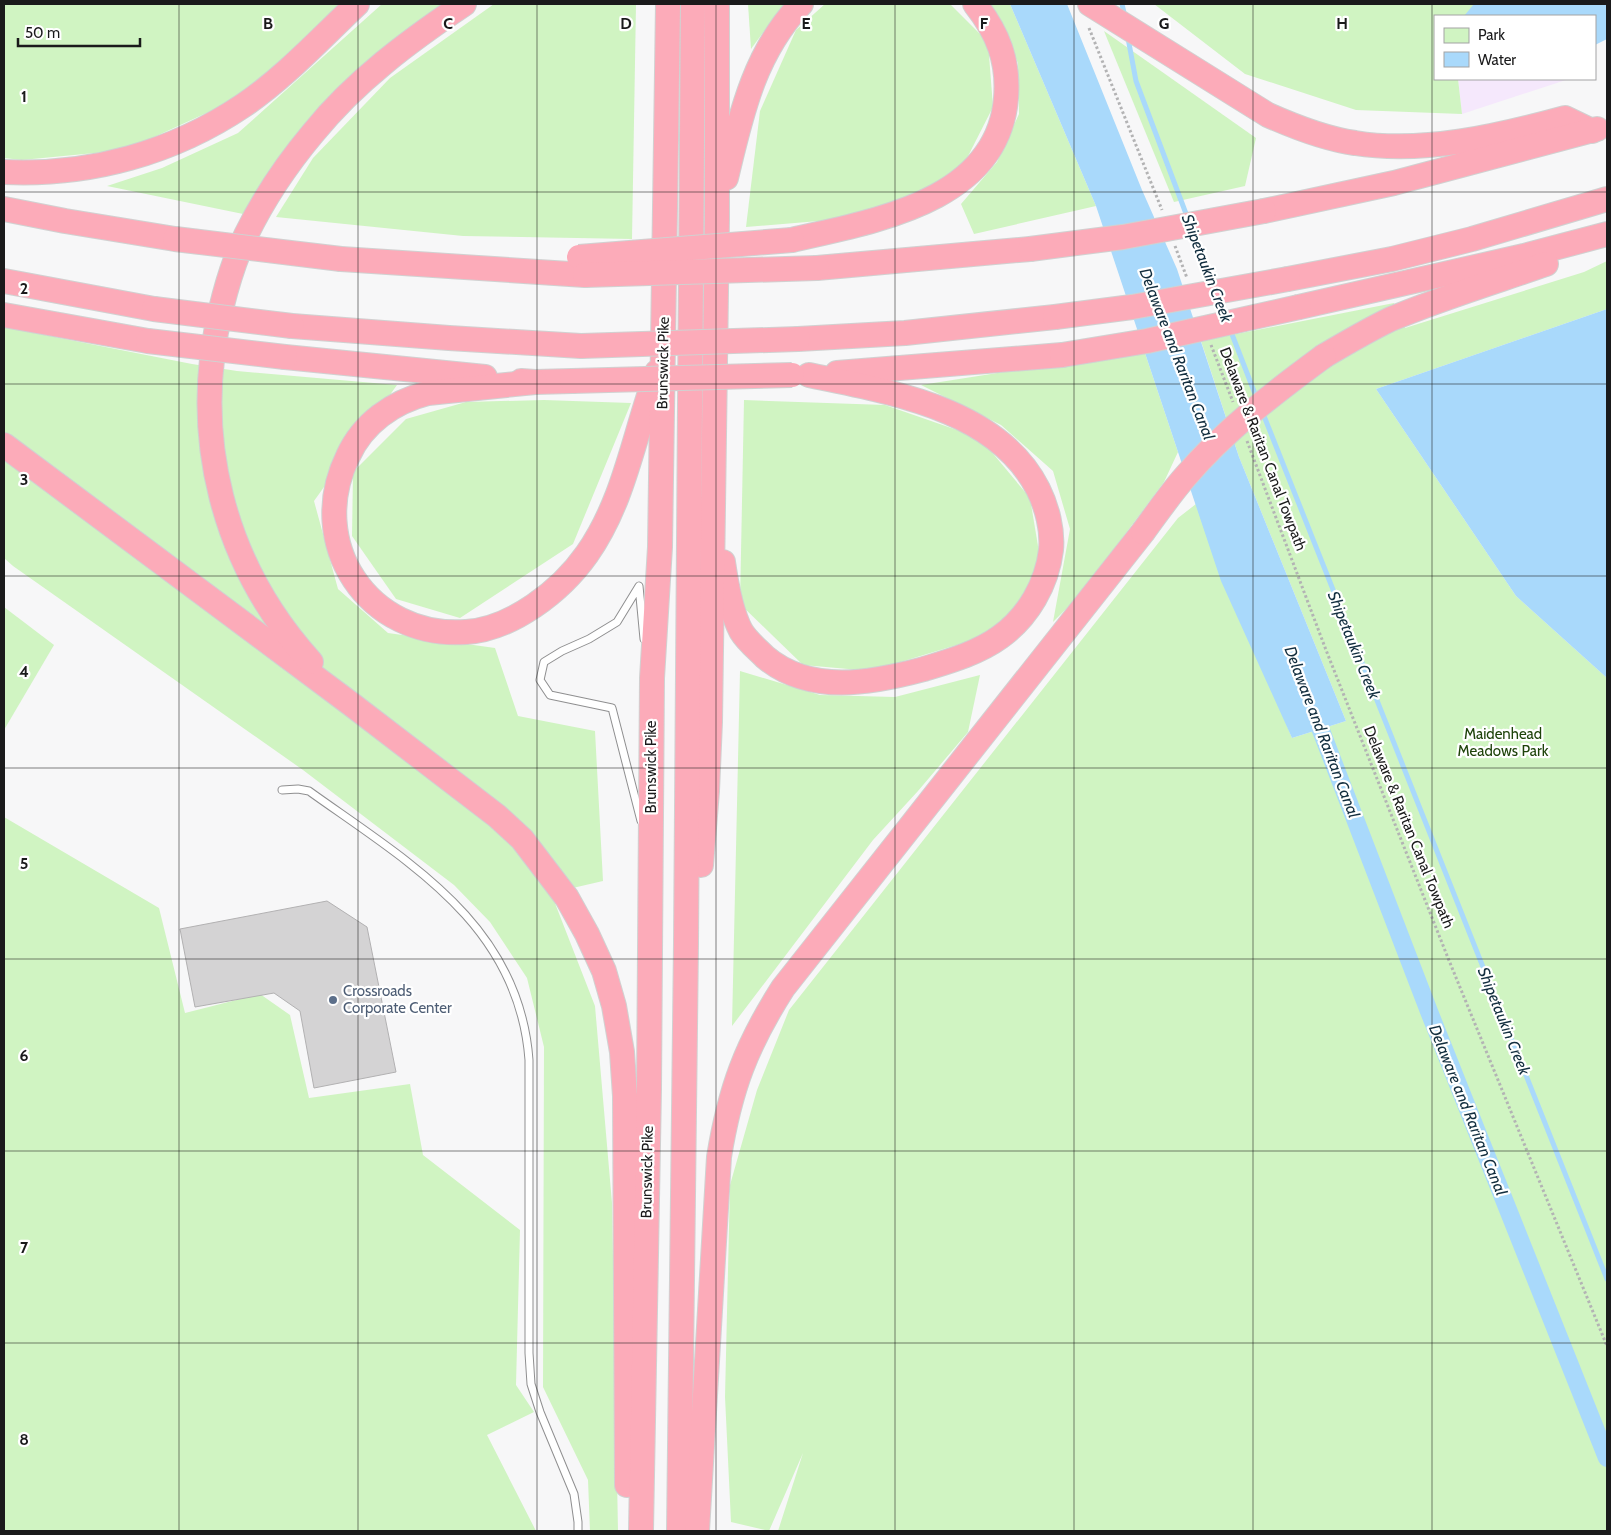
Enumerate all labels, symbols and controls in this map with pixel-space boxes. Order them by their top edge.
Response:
text: B [263,14,273,33]
text: C [443,14,453,33]
text: D [620,14,632,33]
text: E [801,14,811,33]
text: F [980,14,989,33]
text: G [1159,14,1169,33]
text: H [1336,14,1348,33]
scale bar [18,15,140,47]
legend [1434,15,1596,80]
text: 50 m [25,24,60,42]
text: Park [1478,26,1505,44]
text: Water [1478,51,1516,69]
text: 1 [21,87,27,106]
water label: Shipetaukin Creek [1178,211,1237,326]
water label: Delaware and Raritan Canal [1135,265,1219,443]
text: 2 [20,279,28,298]
street label: Brunswick Pike [653,316,673,410]
street label: Delaware & Raritan Canal Towpath [1216,345,1310,553]
text: 3 [20,470,28,489]
water label: Shipetaukin Creek [1324,588,1385,703]
water label: Delaware and Raritan Canal [1280,643,1364,821]
text: 4 [19,662,29,681]
street label: Brunswick Pike [642,720,660,813]
street label: Delaware & Raritan Canal Towpath [1360,723,1458,931]
park label: Maidenhead Meadows Park [1458,725,1549,760]
text: 5 [20,854,28,873]
water label: Shipetaukin Creek [1474,964,1535,1079]
place label: Crossroads Corporate Center [343,982,452,1017]
marker: Crossroads Corporate Center [327,994,339,1006]
water label: Delaware and Raritan Canal [1425,1022,1511,1198]
text: 6 [20,1046,29,1065]
street label: Brunswick Pike [637,1125,657,1219]
text: 7 [20,1238,29,1257]
text: 8 [19,1430,29,1449]

